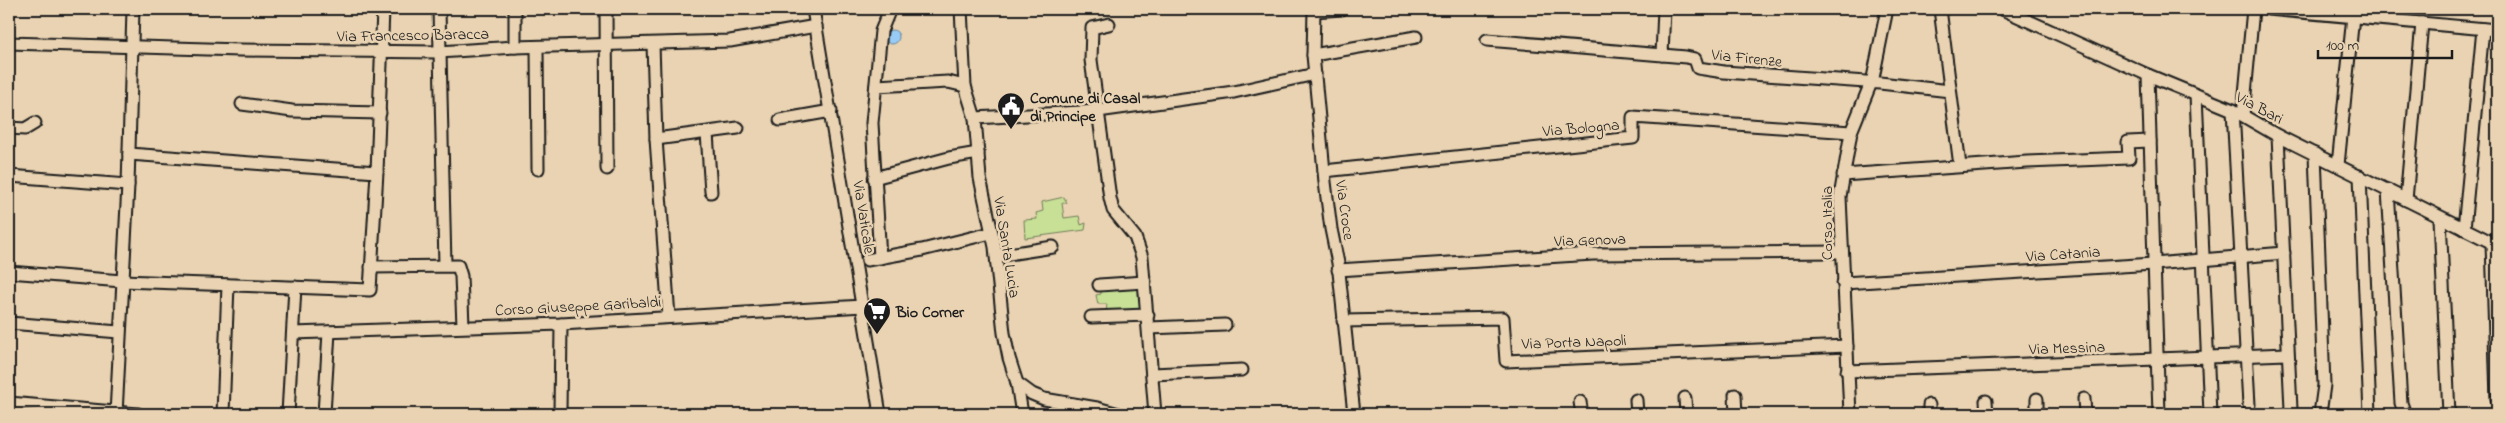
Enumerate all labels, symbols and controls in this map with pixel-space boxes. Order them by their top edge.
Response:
street label: Via Francesco Baracca [336,23,489,49]
scale bar [2318,28,2452,60]
text: 100 m [2326,35,2359,57]
street label: Via Firenze [1709,43,1784,75]
street label: Via Bari [2230,86,2287,131]
place label: Comune di Casal di Principe [1030,87,1141,129]
public building icon: Comune di Casal di Principe [996,91,1026,130]
street label: Via Bologna [1541,114,1621,144]
street label: Via Vaticale [845,178,881,256]
street label: Via Croce [1328,178,1360,243]
street label: Corso Italia [1816,186,1840,260]
street label: Via Santa Lucia [986,194,1026,300]
street label: Via Genova [1553,228,1627,254]
street label: Via Catania [2024,240,2101,270]
street label: Corso Giuseppe Garibaldi [494,291,662,323]
supermarket icon: Bio Corner [862,296,892,335]
place label: Bio Corner [895,301,965,325]
street label: Via Porta Napoli [1520,329,1627,357]
street label: Via Messina [2027,336,2106,362]

